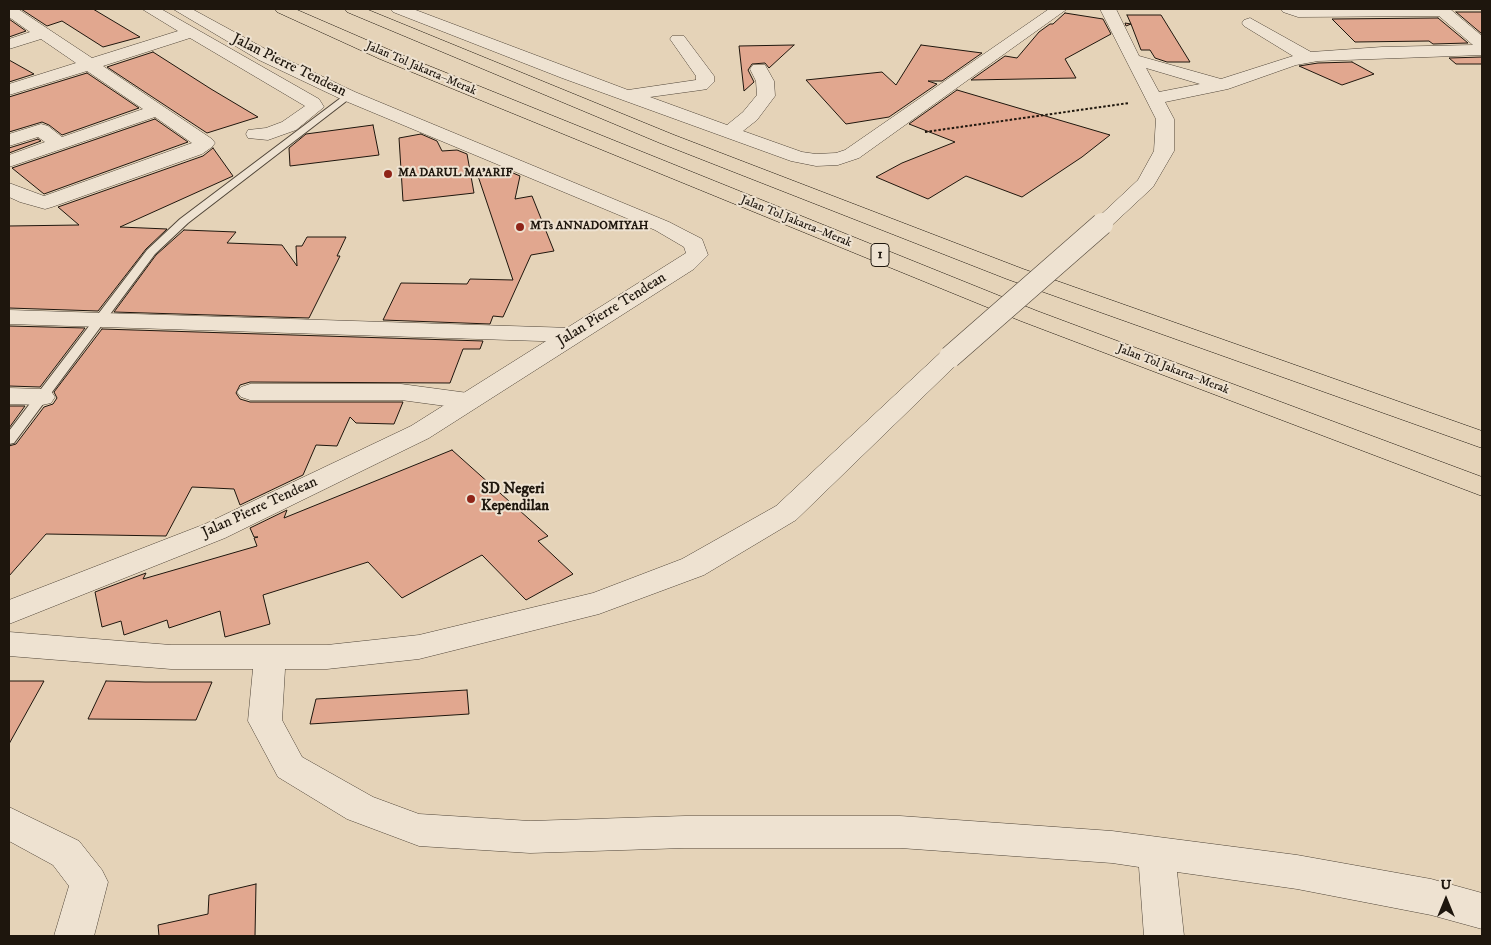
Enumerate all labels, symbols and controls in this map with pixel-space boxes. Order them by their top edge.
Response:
street label: Jalan Pierre Tendean [229,30,349,102]
street label: Jalan Tol Jakarta–Merak [364,39,478,99]
place label: MA DARUL MA'ARIF [398,167,513,181]
marker: MA DARUL MA'ARIF [382,168,394,180]
street label: Jalan Tol Jakarta–Merak [738,193,854,251]
place label: MTs ANNADOMIYAH [530,220,649,234]
marker: MTs ANNADOMIYAH [514,221,526,233]
road number: 1 [871,244,889,266]
street label: Jalan Pierre Tendean [554,269,670,351]
street label: Jalan Tol Jakarta–Merak [1115,342,1231,398]
street label: Jalan Pierre Tendean [200,473,320,543]
place label: SD Negeri Kependilan [481,481,549,516]
marker: SD Negeri Kependilan [465,493,477,505]
north arrow [1421,875,1471,925]
text: U [1441,876,1451,894]

